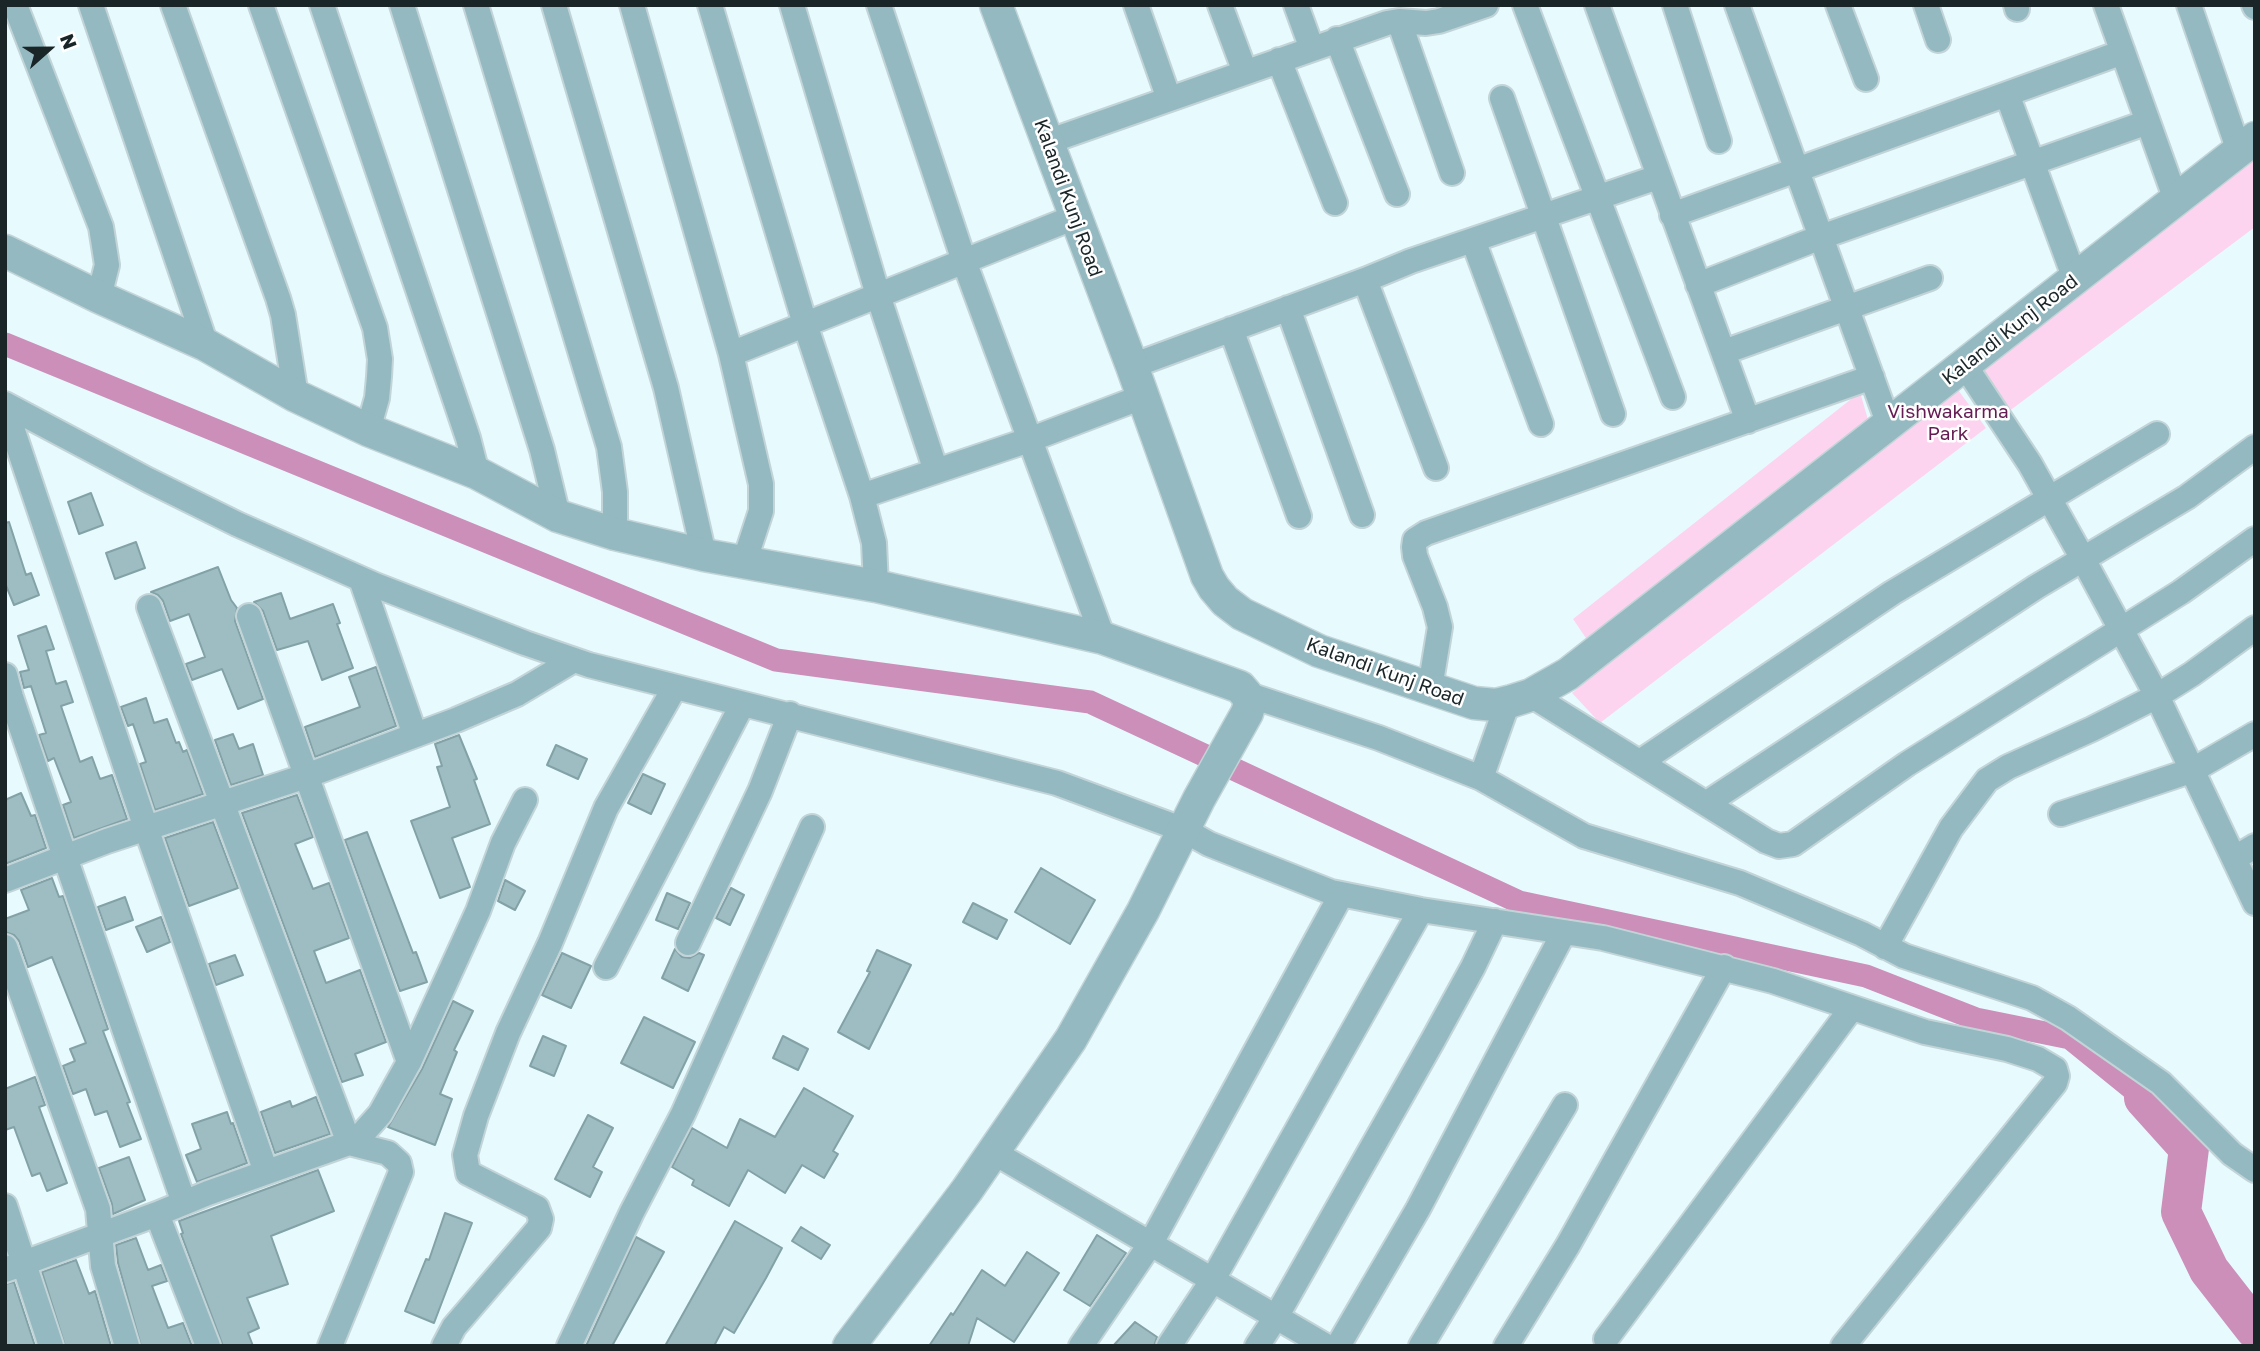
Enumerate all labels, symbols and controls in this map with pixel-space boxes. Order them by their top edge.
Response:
north arrow [14,14,84,84]
text: N [56,30,82,52]
street label: Kalandi Kunj Road [1029,116,1107,280]
street label: Kalandi Kunj Road [1938,270,2082,390]
park label: Vishwakarma Park [1887,401,2009,445]
street label: Kalandi Kunj Road [1303,633,1467,711]

